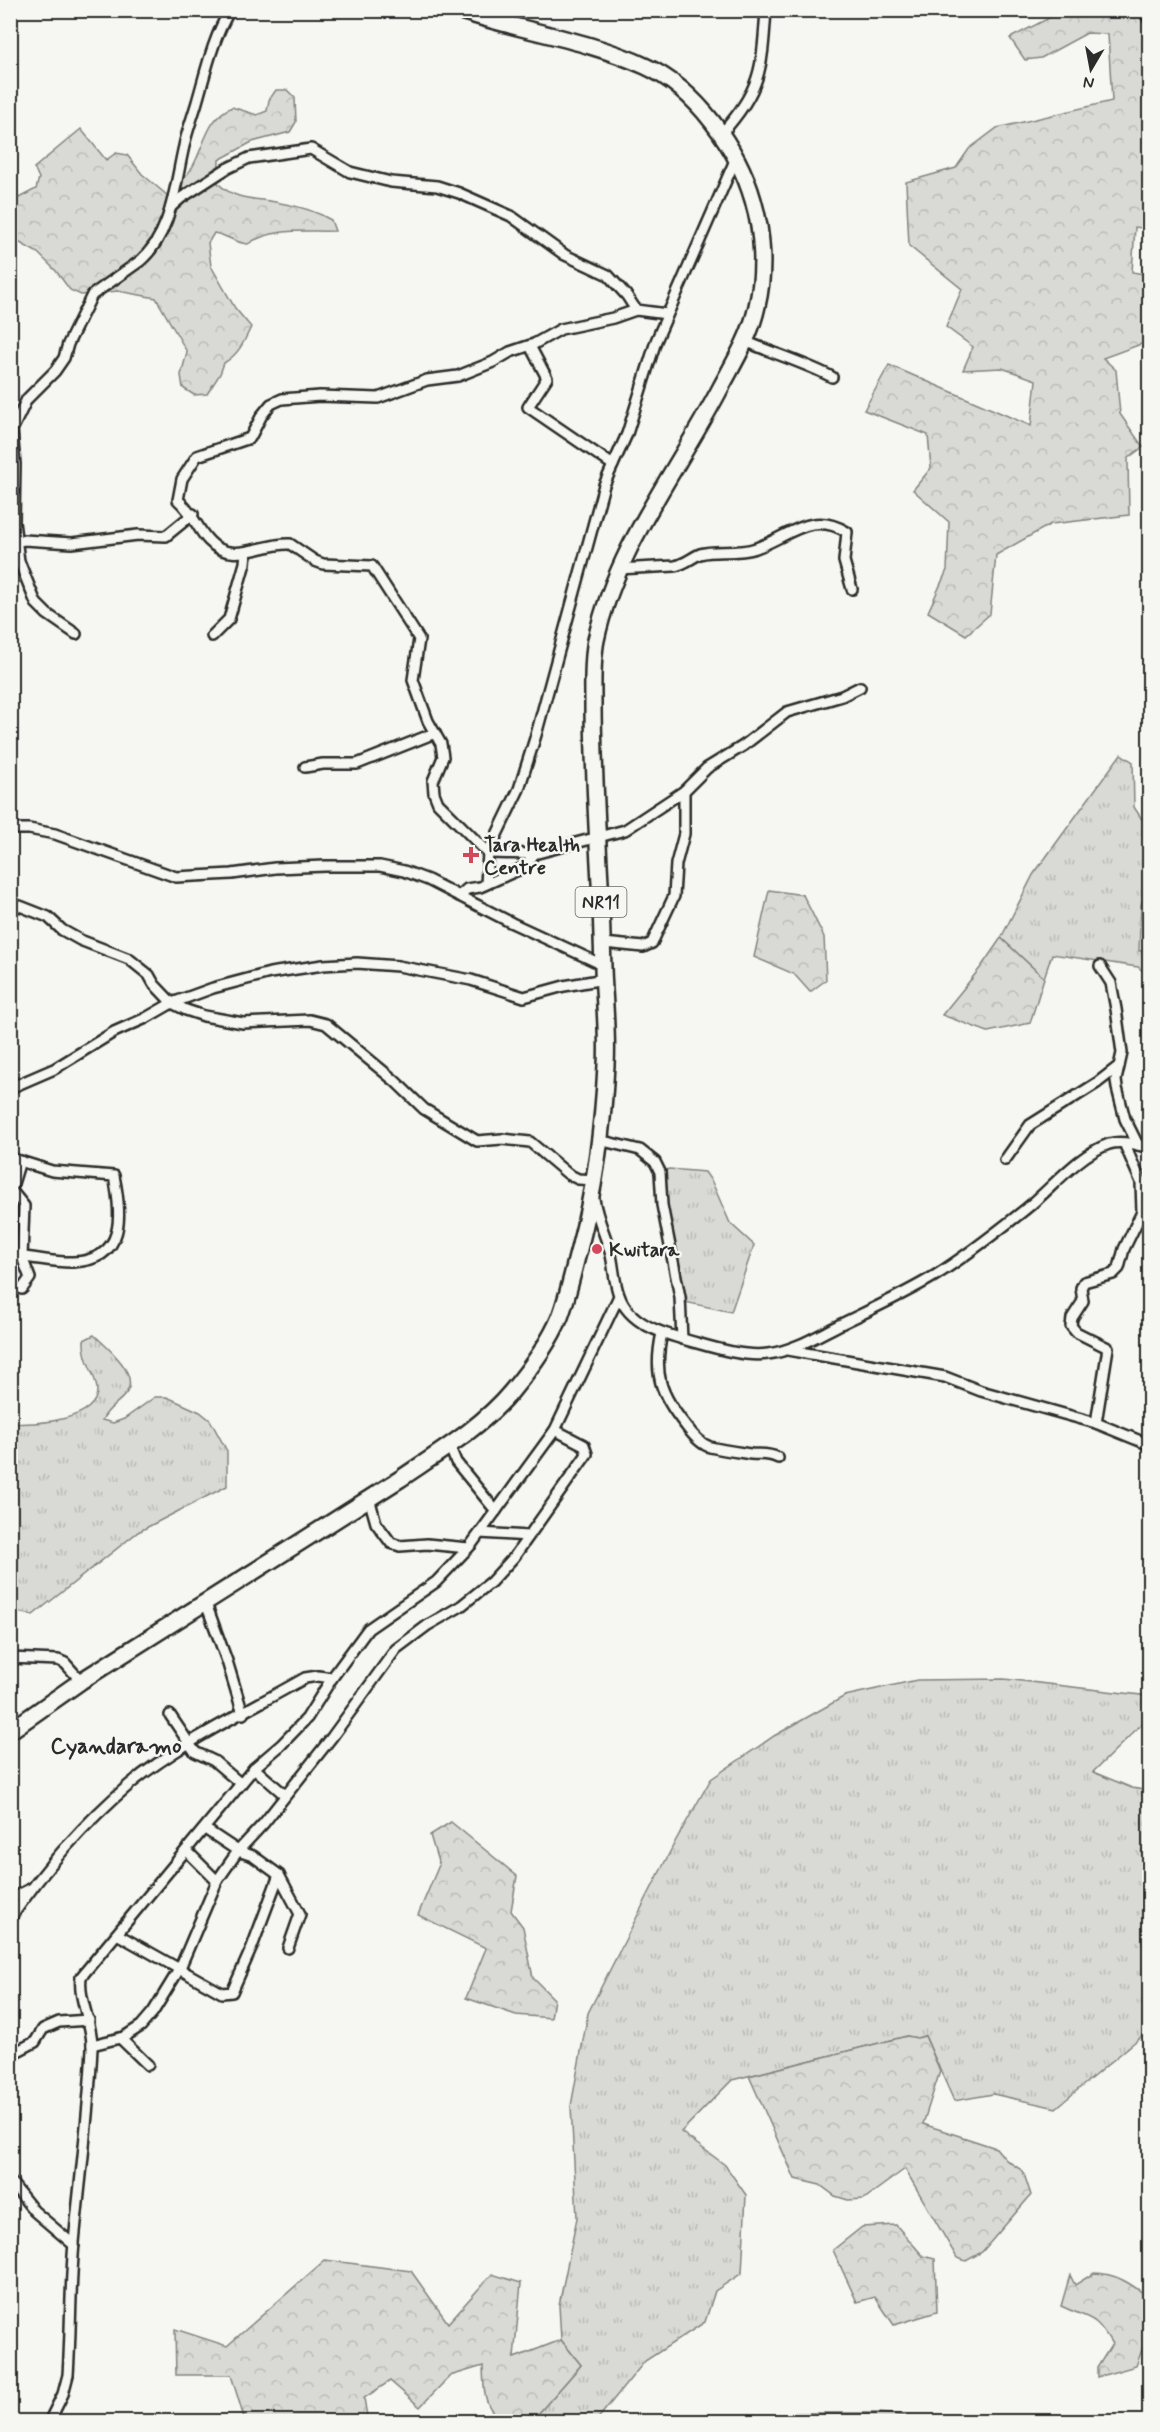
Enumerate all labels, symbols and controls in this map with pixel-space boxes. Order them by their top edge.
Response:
north arrow [1061,39,1121,99]
text: N [1082,71,1096,94]
place label: Tara Health Centre [484,832,580,882]
marker: Tara Health Centre [462,846,480,864]
road number: NR11 [576,887,626,917]
place label: Kwitara [609,1237,680,1264]
marker: Kwitara [590,1242,604,1256]
district label: Cyandaramo [50,1733,182,1761]

